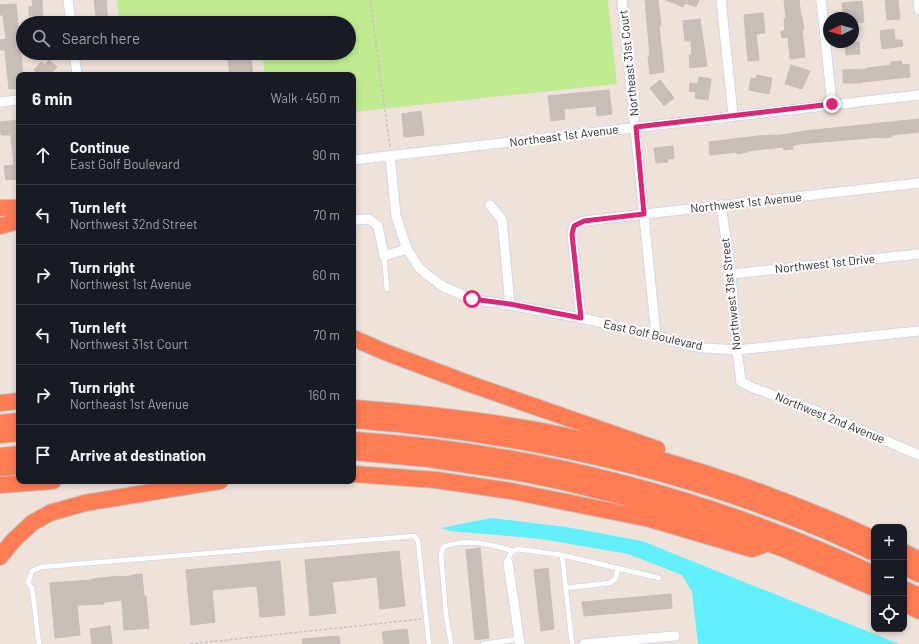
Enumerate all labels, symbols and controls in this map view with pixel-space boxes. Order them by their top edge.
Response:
street label: Northeast 31st Court [615,9,641,117]
north arrow [823,12,859,48]
search box [16,16,356,60]
icon: search [30,27,52,49]
text: Search here [62,29,140,47]
text: 6 min [32,88,72,108]
text: Walk · 450 m [271,90,340,106]
route end [823,95,841,113]
street label: Northeast 1st Avenue [509,121,619,149]
text: Continue [70,138,130,156]
icon: ahead [32,144,54,166]
text: 90 m [313,147,340,163]
text: East Golf Boulevard [70,156,180,172]
street label: Northwest 1st Avenue [689,189,802,215]
text: Turn left [70,198,126,216]
icon: left [32,204,54,226]
text: 70 m [313,207,340,223]
text: Northwest 32nd Street [70,216,198,232]
street label: Northwest 31st Street [717,237,743,351]
street label: Northwest 1st Drive [774,251,876,275]
text: Turn right [70,258,135,276]
icon: right [32,264,54,286]
text: 60 m [313,267,340,283]
text: Northwest 1st Avenue [70,276,191,292]
route start [463,290,481,308]
street label: East Golf Boulevard [602,316,704,352]
text: Turn left [70,318,126,336]
icon: left [32,324,54,346]
text: 70 m [313,327,340,343]
text: Northwest 31st Court [70,336,188,352]
text: Turn right [70,378,135,396]
icon: right [32,384,54,406]
text: 160 m [308,387,340,403]
street label: Northwest 2nd Avenue [773,389,887,445]
text: Northeast 1st Avenue [70,396,189,412]
icon: arrive [32,444,54,466]
text: Arrive at destination [70,446,206,464]
map controls [871,524,907,632]
button: + [871,524,907,560]
button: − [871,560,907,596]
button: locate [871,596,907,632]

